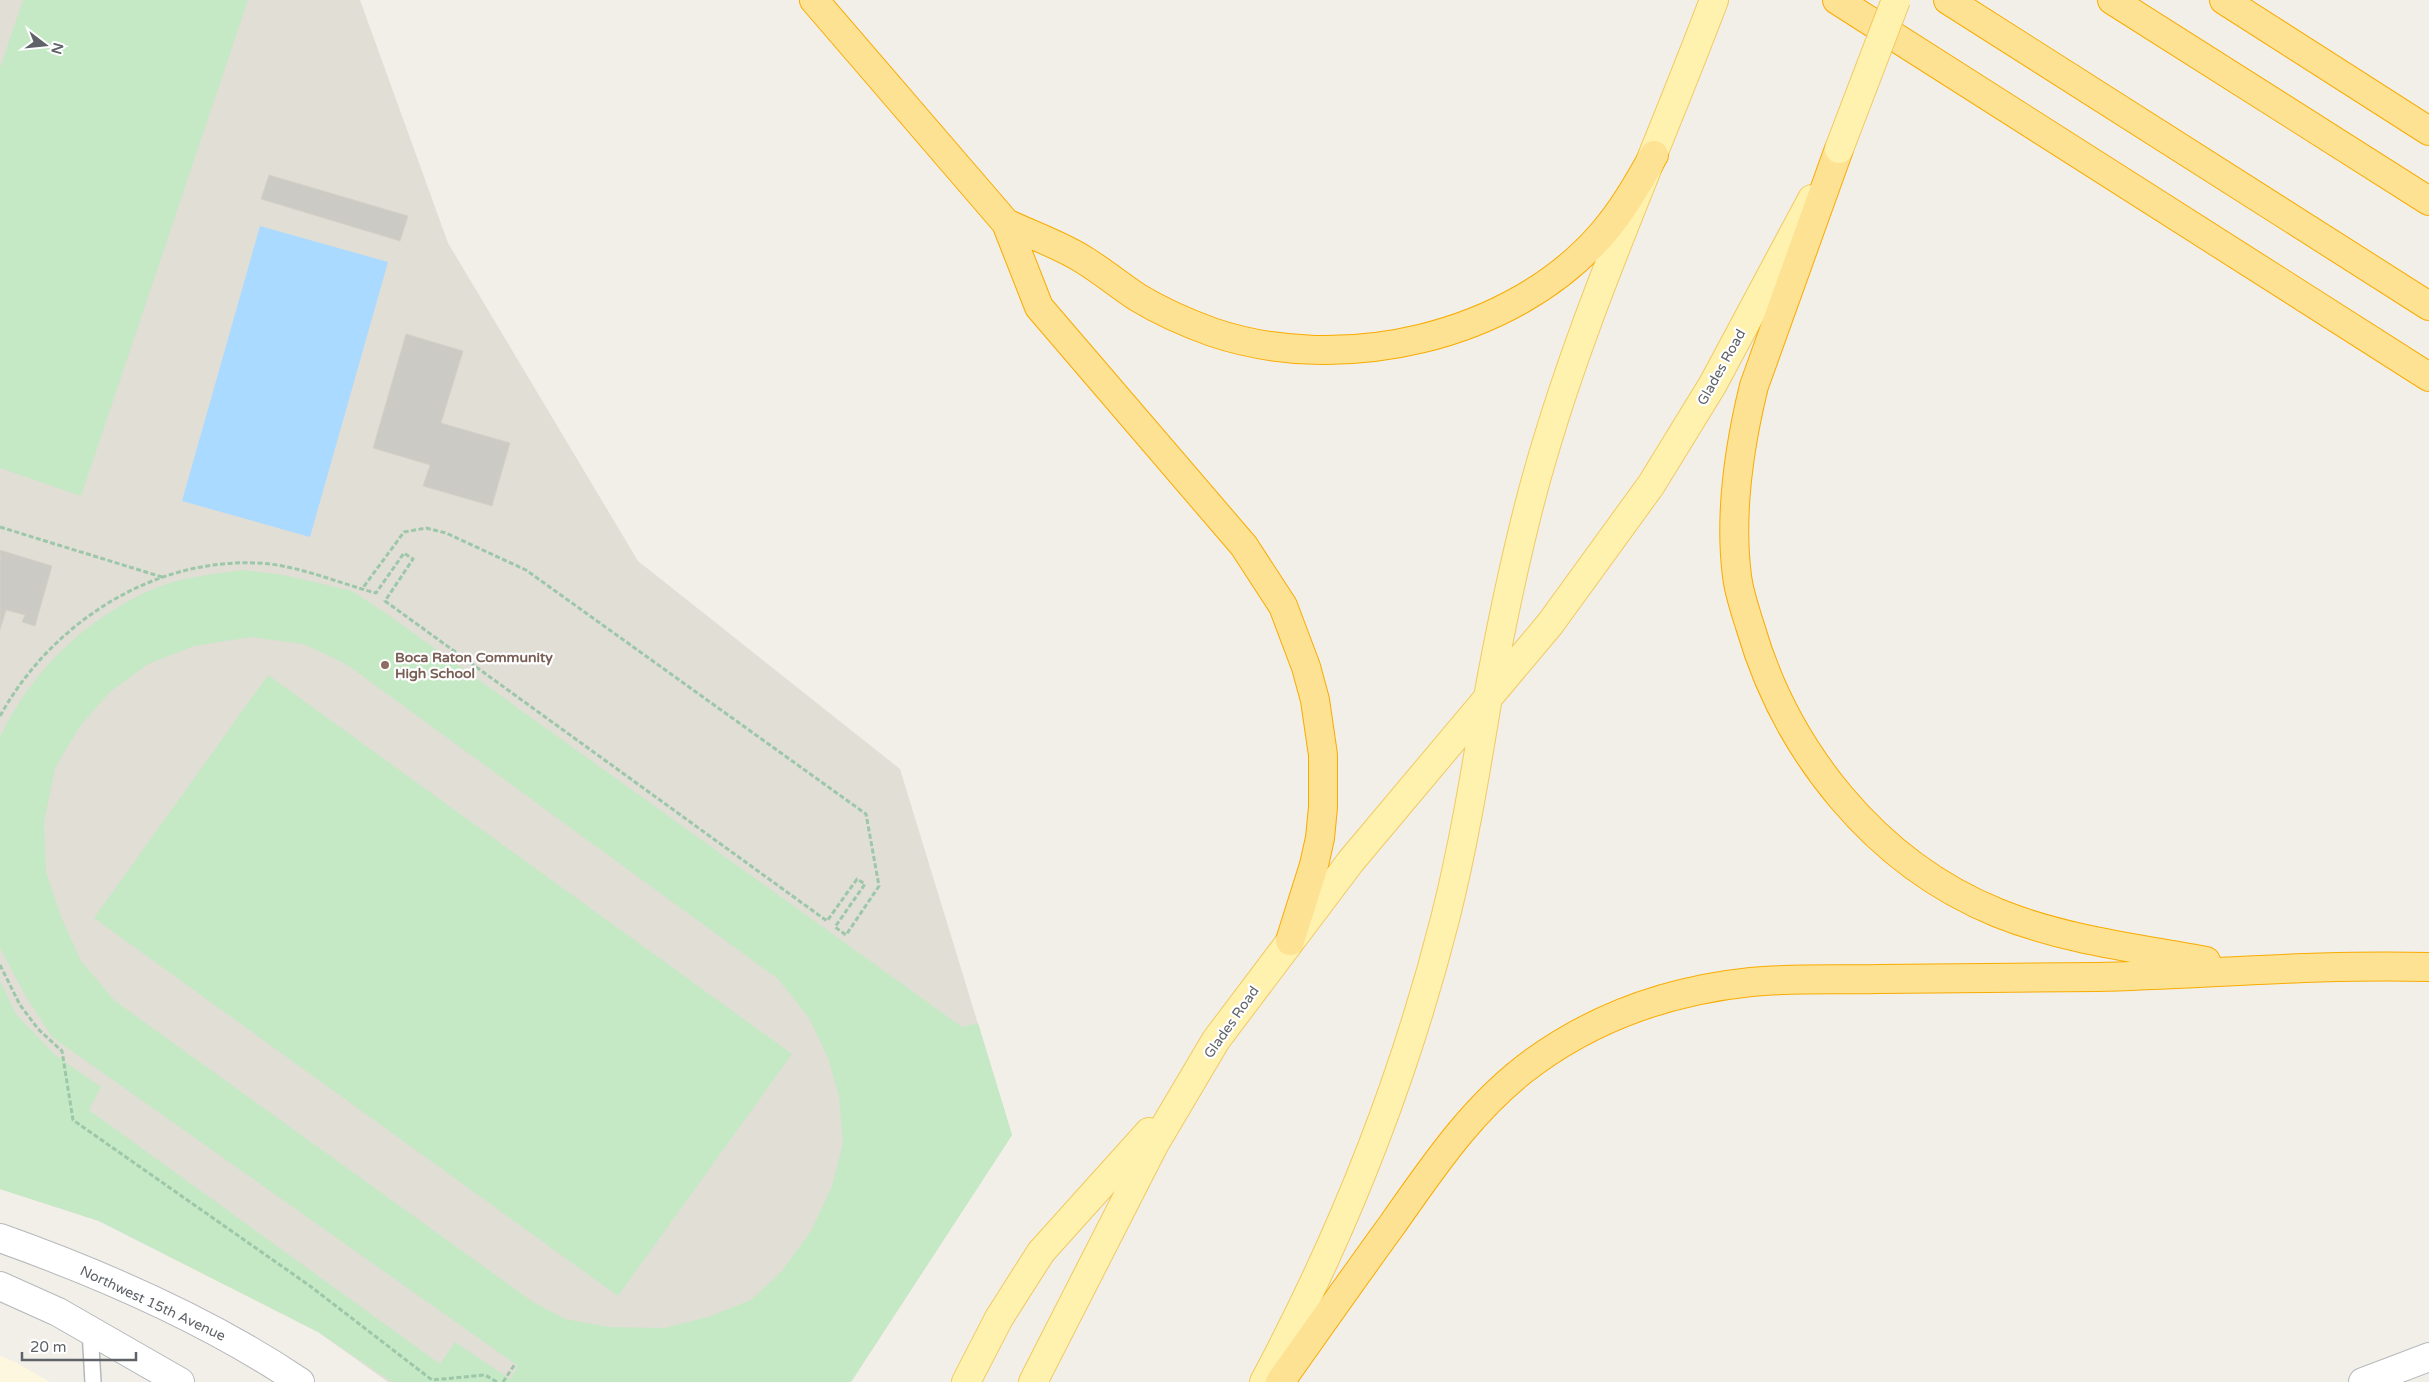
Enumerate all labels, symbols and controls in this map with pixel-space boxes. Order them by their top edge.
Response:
north arrow [20,20,70,70]
text: N [47,41,67,56]
street label: Glades Road [1694,326,1749,408]
place label: Boca Raton Community High School [395,649,553,682]
marker: Boca Raton Community High School [379,659,391,671]
street label: Glades Road [1200,983,1263,1062]
street label: Northwest 15th Avenue [77,1262,228,1345]
scale bar [22,1330,136,1362]
text: 20 m [30,1338,67,1356]

